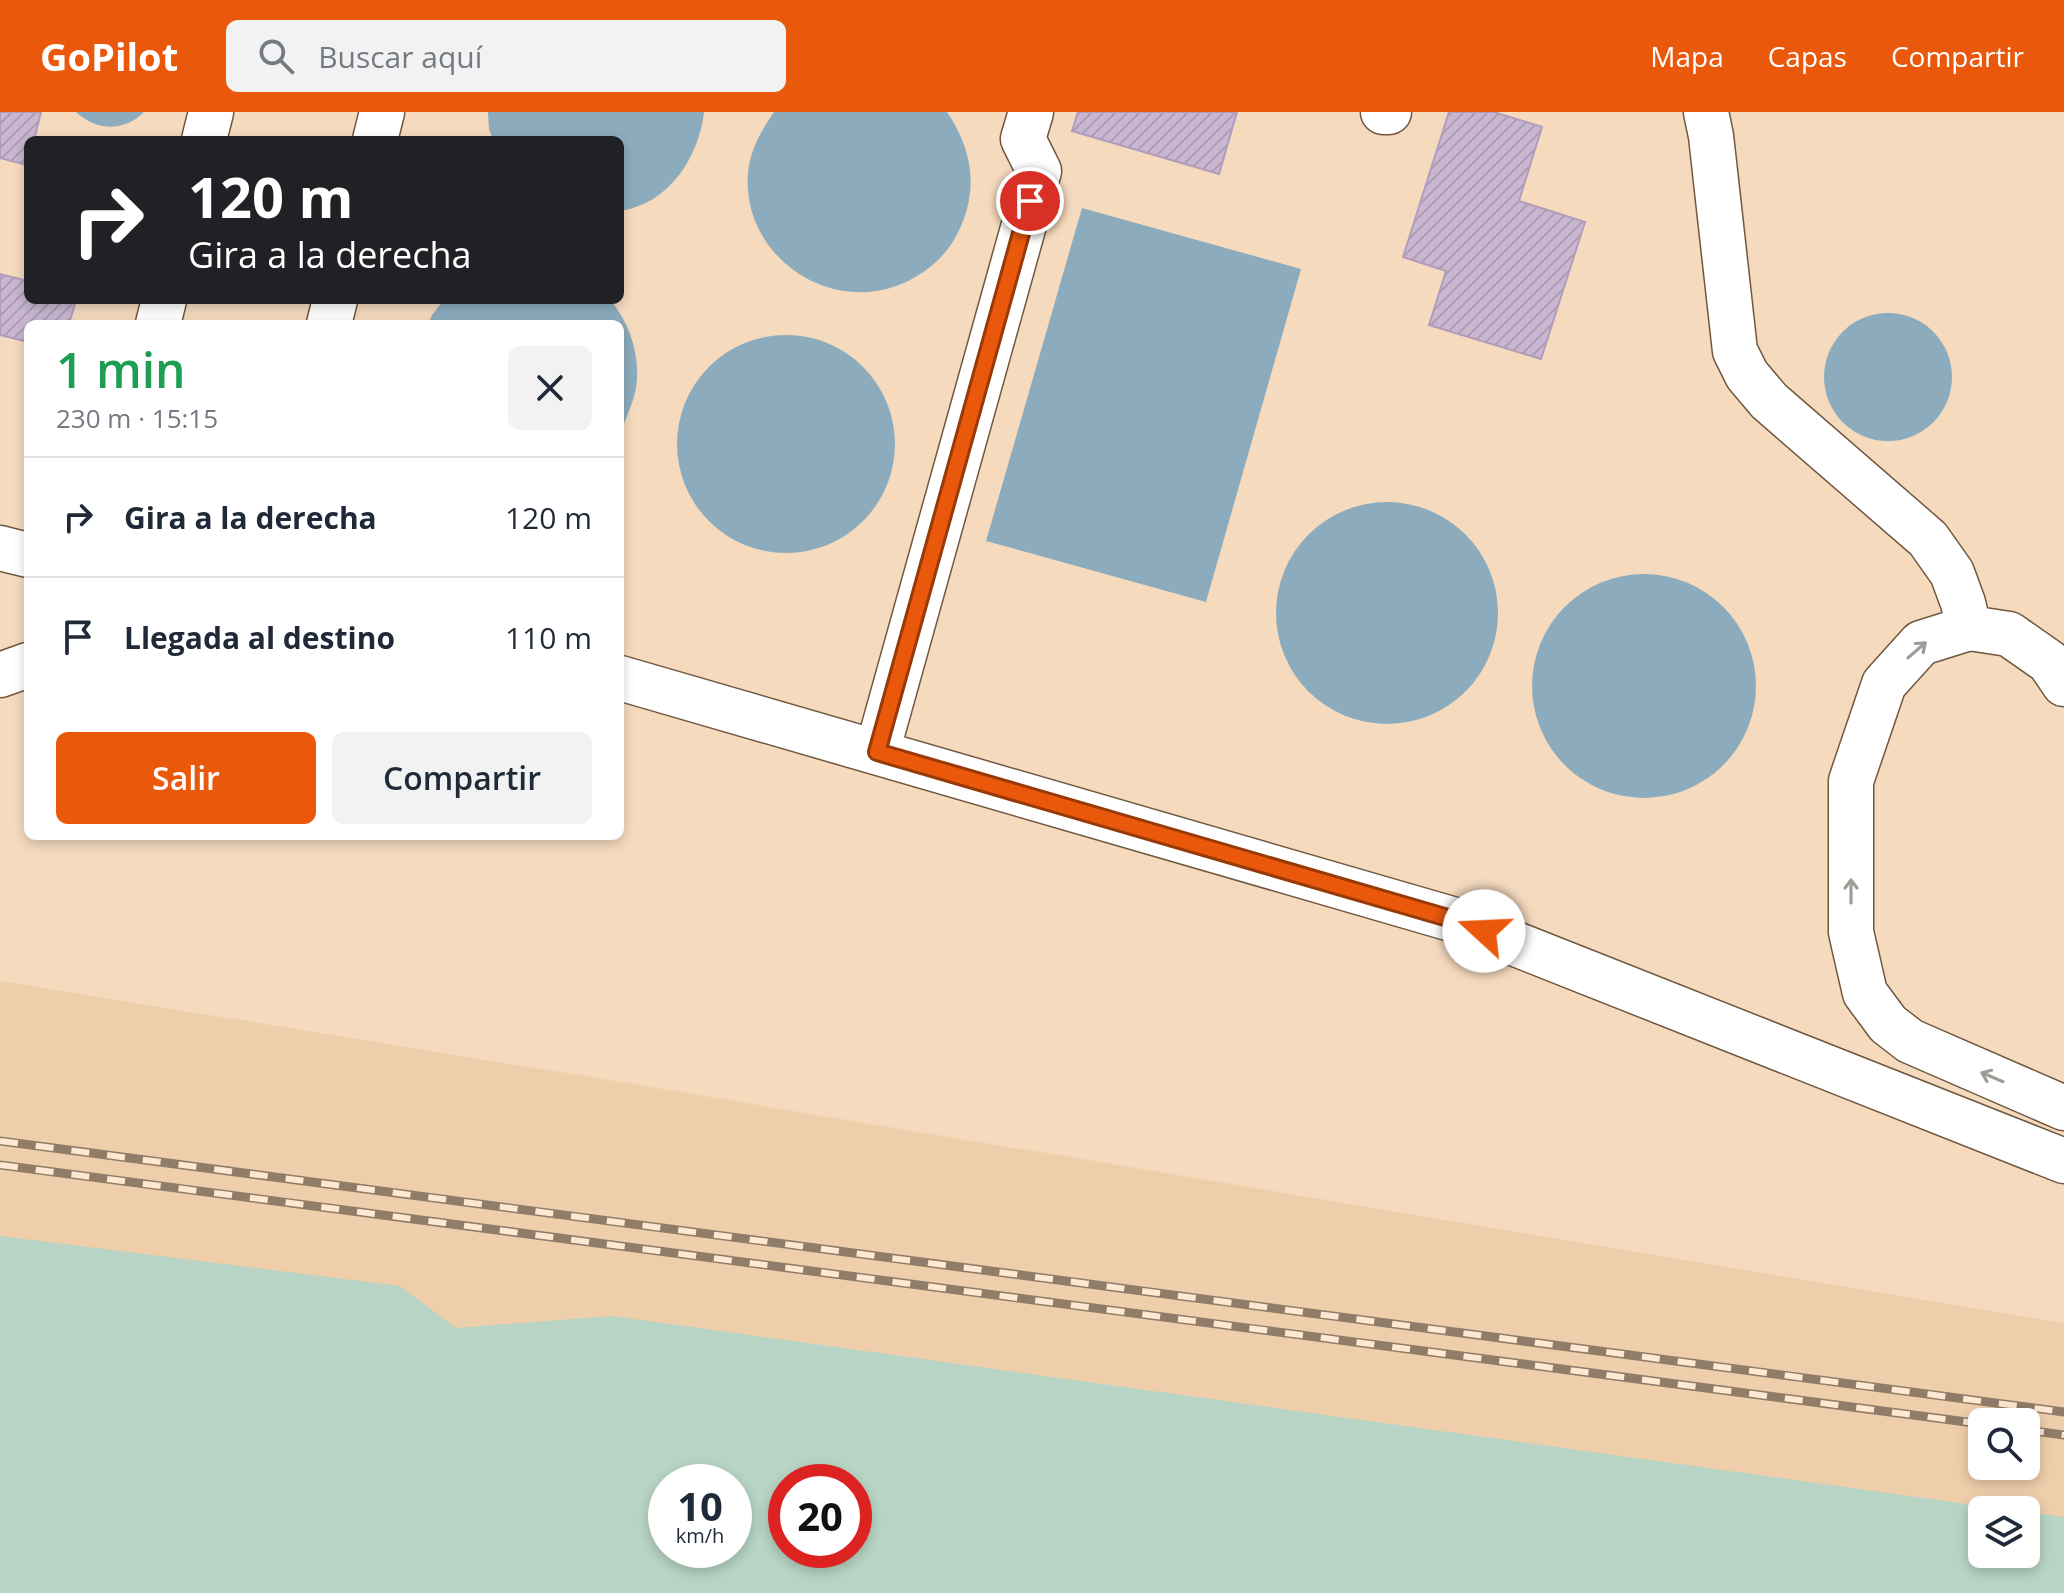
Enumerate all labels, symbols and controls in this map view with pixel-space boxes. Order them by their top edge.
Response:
search box [226,20,786,92]
text: GoPilot [40,30,178,82]
icon: search [254,34,298,78]
text: Buscar aquí [318,36,482,77]
text: Mapa [1650,37,1724,75]
text: Capas [1768,37,1847,75]
text: Compartir [1891,37,2024,75]
text: 120 m [188,158,354,234]
pin [996,167,1064,235]
icon: right [56,168,160,272]
icon: arrive [1008,179,1052,223]
text: Gira a la derecha [188,230,472,279]
text: 1 min [56,337,186,402]
button: close [508,346,592,430]
text: 230 m · 15:15 [56,400,218,436]
icon: right [56,495,100,539]
text: Gira a la derecha [124,497,377,538]
text: 120 m [505,497,592,538]
icon: arrive [56,615,100,659]
text: Llegada al destino [124,617,395,658]
text: 110 m [505,617,592,658]
one-way arrow [1907,641,1927,659]
button: Salir [56,732,316,824]
button: Compartir [332,732,592,824]
one-way arrow [1843,878,1859,905]
position arrow [1442,889,1526,973]
one-way arrow [1981,1068,2005,1083]
map controls [1968,1408,2040,1568]
button: search [1968,1408,2040,1480]
speed limit sign: 20 [768,1464,872,1568]
text: 10 [677,1478,723,1533]
button: layers [1968,1496,2040,1568]
text: km/h [676,1522,724,1549]

